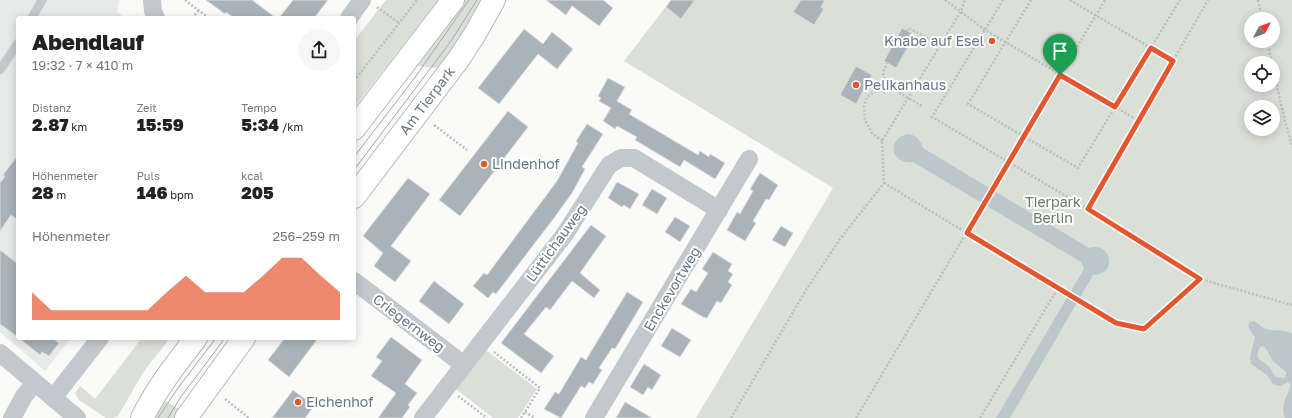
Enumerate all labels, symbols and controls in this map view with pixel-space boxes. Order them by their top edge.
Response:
north arrow [1244,12,1280,48]
map controls [1244,12,1280,136]
text: Abendlauf [32,28,144,55]
button: share [298,29,340,71]
place label: Knabe auf Esel [884,32,984,49]
pin [1043,34,1077,75]
marker: Knabe auf Esel [987,36,997,46]
icon: arrive [1049,40,1071,62]
button: locate [1244,56,1280,92]
text: 19:32 · 7 × 410 m [32,57,133,73]
street label: Am Tierpark [395,63,458,138]
place label: Pelikanhaus [864,76,946,93]
marker: Pelikanhaus [851,80,861,90]
button: layers [1244,100,1280,136]
text: Distanz [32,101,71,114]
text: Zeit [137,101,157,114]
text: Tempo [241,101,277,114]
text: 2.87 [32,114,69,135]
text: 15:59 [137,114,184,135]
text: 5:34 [241,114,279,135]
text: km [69,120,87,133]
text: /km [279,120,303,133]
place label: Lindenhof [492,155,560,172]
marker: Lindenhof [479,159,489,169]
text: Höhenmeter [32,169,98,182]
text: Puls [137,169,160,182]
text: kcal [241,169,263,182]
text: 28 [32,182,54,203]
text: 146 [137,182,167,203]
text: 205 [241,182,274,203]
text: m [54,188,66,201]
text: bpm [167,188,194,201]
park label: Tierpark Berlin [1025,193,1081,226]
street label: Lüttichauweg [522,201,589,285]
text: Höhenmeter [32,228,110,244]
text: 256–259 m [272,228,340,244]
street label: Enckevortweg [640,243,703,334]
street label: Criegernweg [370,290,449,355]
place label: Eichenhof [306,393,373,410]
marker: Eichenhof [293,397,303,407]

